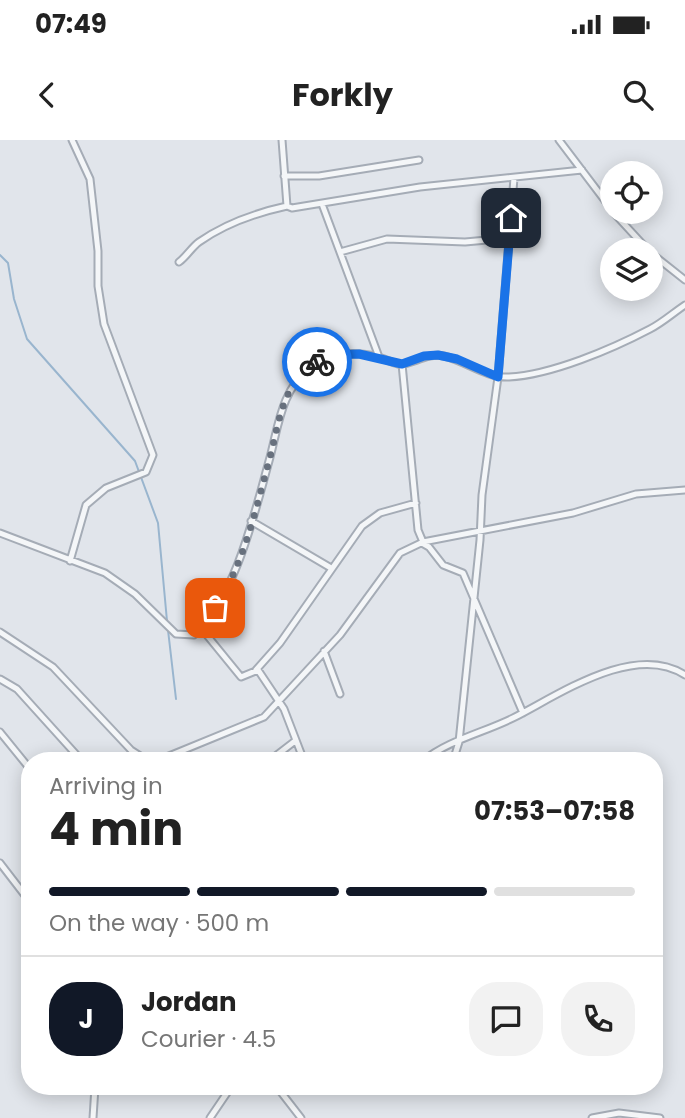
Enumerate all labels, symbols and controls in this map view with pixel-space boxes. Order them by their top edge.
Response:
text: 07:49 [35,6,107,42]
text: Forkly [292,72,393,117]
icon: back [28,76,66,114]
icon: search [619,76,657,114]
map controls [600,161,663,301]
button: locate [600,161,663,224]
pin [481,188,541,248]
icon: home [492,199,530,237]
button: layers [600,238,663,301]
courier [282,327,352,397]
icon: bike [298,343,336,381]
pin [185,578,245,638]
icon: bag [196,589,234,627]
text: Arriving in [49,770,163,802]
text: 07:53–07:58 [474,793,635,829]
text: 4 min [49,797,183,861]
text: On the way · 500 m [49,907,269,939]
button: chat [469,982,543,1056]
button: phone [561,982,635,1056]
text: Jordan [141,984,237,1020]
text: J [78,1001,94,1037]
text: Courier · 4.5 [141,1023,276,1055]

